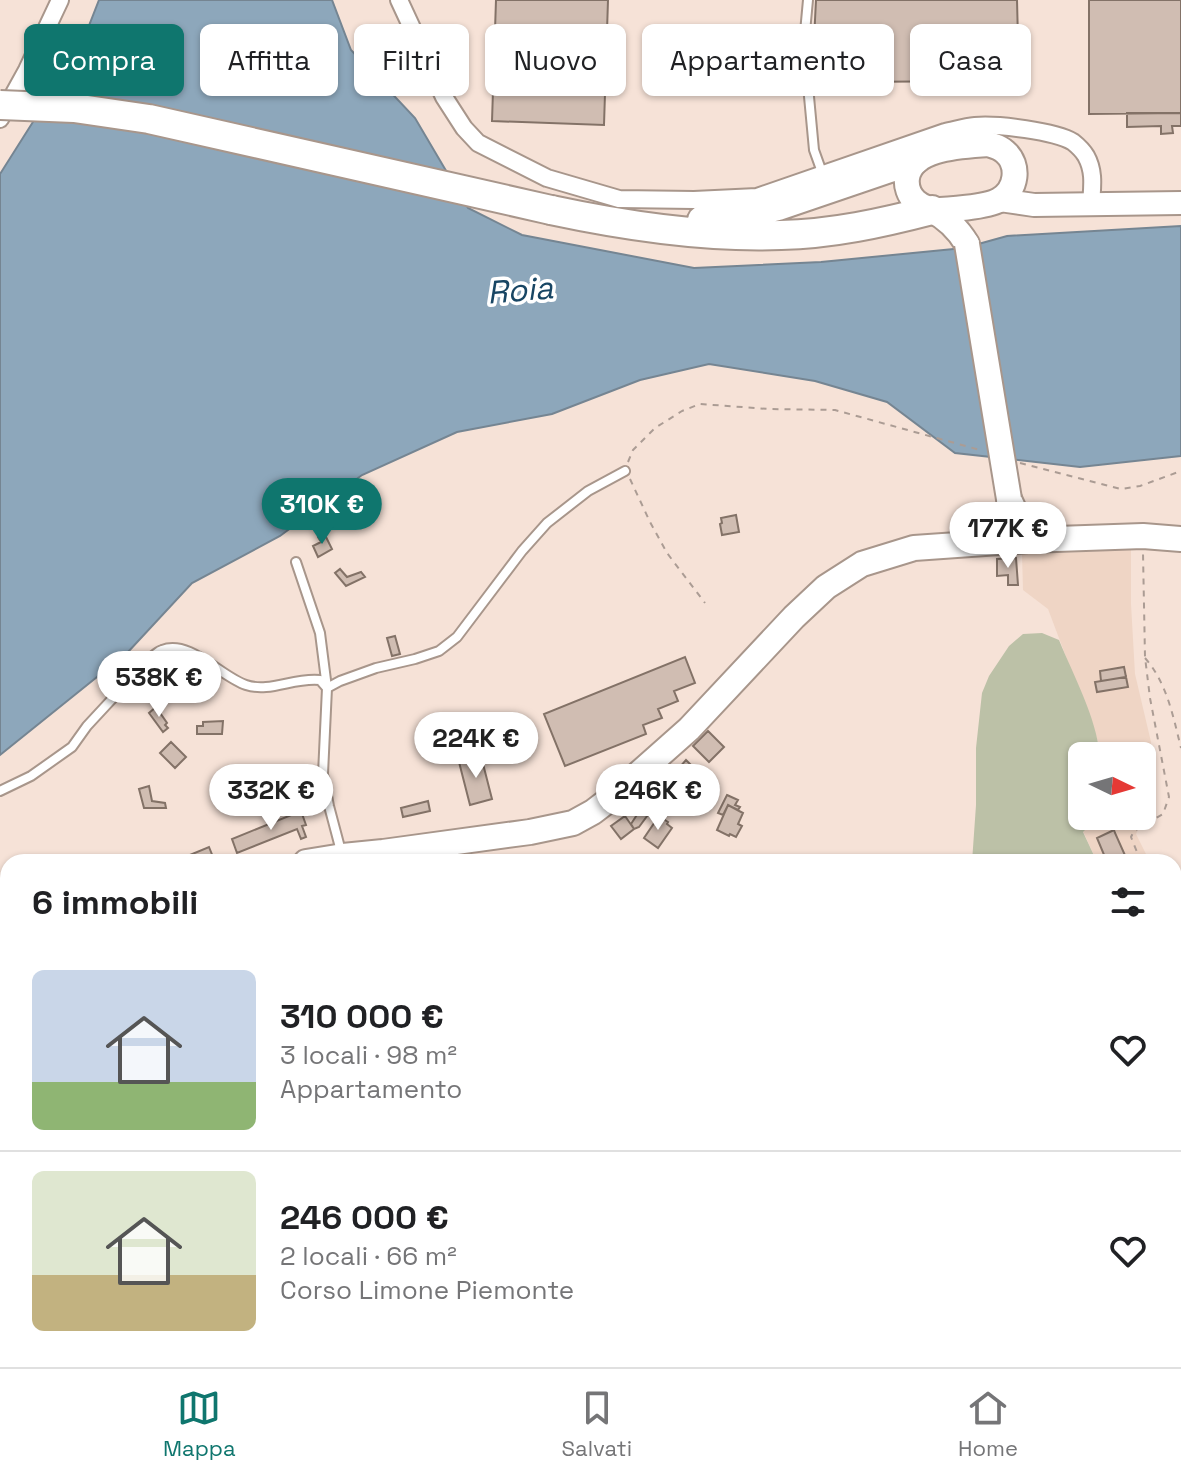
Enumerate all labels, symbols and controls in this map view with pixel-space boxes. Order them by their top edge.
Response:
chip: Compra [24,24,184,96]
chip: Affitta [200,24,338,96]
chip: Filtri [354,24,469,96]
chip: Nuovo [485,24,626,96]
chip: Appartamento [642,24,894,96]
chip: Casa [910,24,1031,96]
water label: Roia [485,267,555,313]
pin: 310K € [257,478,387,546]
text: 310K € [280,487,364,521]
pin: 177K € [943,502,1073,570]
text: 177K € [967,511,1049,545]
pin: 538K € [94,651,224,719]
text: 538K € [115,660,203,694]
pin: 224K € [411,712,541,780]
text: 224K € [432,721,520,755]
north arrow [1068,742,1156,830]
map controls [1068,742,1156,830]
pin: 332K € [206,764,336,832]
pin: 246K € [593,764,723,832]
text: 332K € [227,773,315,807]
text: 246K € [614,773,702,807]
icon: filters [1106,880,1150,924]
text: 6 immobili [32,881,198,924]
text: 310 000 € [280,995,444,1038]
icon: home [96,1002,192,1098]
icon: heart [1106,1028,1150,1072]
text: 3 locali · 98 m² [280,1038,457,1072]
text: Appartamento [280,1072,462,1106]
text: 246 000 € [280,1196,449,1239]
icon: home [96,1203,192,1299]
icon: heart [1106,1229,1150,1273]
text: 2 locali · 66 m² [280,1239,457,1273]
text: Corso Limone Piemonte [280,1273,574,1307]
tab: Mappa [163,1386,236,1462]
tab: Salvati [562,1386,632,1462]
tab: Home [958,1386,1018,1462]

